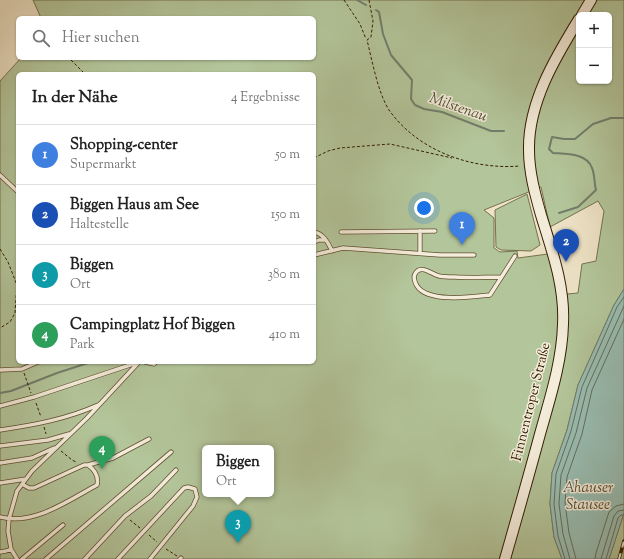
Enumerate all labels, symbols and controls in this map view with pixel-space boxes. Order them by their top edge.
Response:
map controls [576,12,612,84]
button: + [576,12,612,48]
search box [16,16,316,60]
icon: search [30,27,52,49]
text: Hier suchen [62,28,140,49]
button: − [576,48,612,84]
text: In der Nähe [32,86,118,110]
water label: Milstenau [426,88,490,128]
text: 4 Ergebnisse [231,89,300,107]
text: Shopping-center [70,135,178,156]
text: 1 [43,146,47,164]
text: 50 m [275,146,300,164]
text: Supermarkt [70,156,136,174]
text: Biggen Haus am See [70,195,199,216]
your location [414,198,434,218]
text: 2 [42,206,48,224]
text: 150 m [271,206,300,224]
pin: 1 [449,212,475,245]
text: Haltestelle [70,216,129,234]
pin: 2 [553,229,579,262]
text: Biggen [70,255,114,276]
text: 3 [42,266,48,284]
text: 380 m [268,266,300,284]
text: Ort [70,276,90,294]
text: Campingplatz Hof Biggen [70,315,235,336]
text: 4 [42,326,48,344]
text: 410 m [269,326,300,344]
text: Park [70,336,95,354]
street label: Finnentroper Straße [508,341,556,463]
pin: 4 [89,436,115,469]
popup [202,445,274,497]
text: Biggen [216,452,260,473]
text: Ort [216,473,236,491]
water label: Ahauser Stausee [563,478,614,516]
pin: 3 [225,510,251,543]

